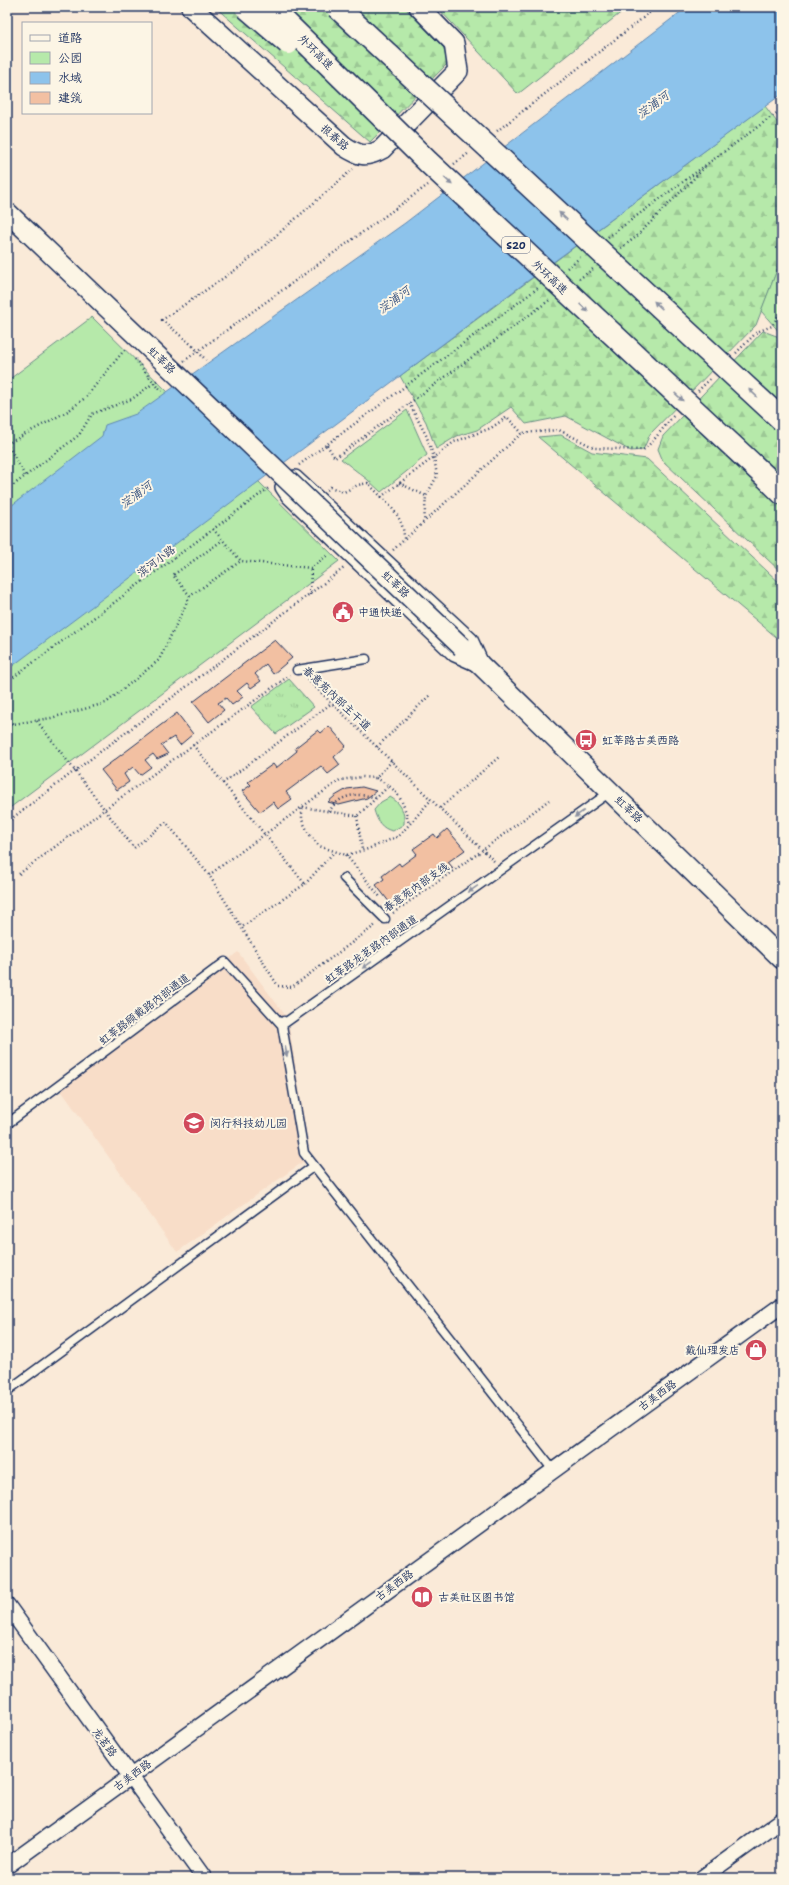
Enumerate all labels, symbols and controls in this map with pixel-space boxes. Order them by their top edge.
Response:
legend [22,22,152,114]
text: 道路 [58,30,82,46]
street label: 外环高速 [295,31,337,73]
text: 公园 [58,50,82,66]
text: 水域 [58,70,82,86]
water label: 淀浦河 [634,87,674,122]
text: 建筑 [58,90,82,106]
street label: 报春路 [317,121,352,154]
one-way arrow [443,177,453,186]
one-way arrow [558,211,568,221]
road number: S20 [502,237,530,253]
street label: 外环高速 [528,257,571,298]
water label: 淀浦河 [375,282,415,317]
one-way arrow [653,300,663,310]
one-way arrow [579,303,589,313]
street label: 虹莘路 [145,344,179,377]
one-way arrow [748,389,759,398]
one-way arrow [674,392,684,401]
water label: 淀浦河 [117,477,157,512]
street label: 滨河小路 [134,542,178,581]
street label: 虹莘路 [379,568,413,601]
public building icon: 中通快递 [330,599,356,625]
place label: 中通快递 [358,605,402,620]
street label: 春意苑内部主干道 [299,663,374,734]
bus stop icon: 虹莘路古美西路 [573,727,599,753]
place label: 虹莘路古美西路 [602,733,679,748]
street label: 虹莘路 [612,793,646,826]
one-way arrow [573,810,584,818]
street label: 春意苑内部支线 [380,859,452,916]
one-way arrow [467,885,478,894]
street label: 虹莘路龙茗路内部通道 [322,912,421,987]
one-way arrow [361,961,372,969]
street label: 虹莘路顾戴路内部通道 [96,970,193,1048]
one-way arrow [284,1045,290,1057]
school or university icon: 闵行科技幼儿园 [181,1110,207,1136]
place label: 闵行科技幼儿园 [210,1116,287,1131]
shop icon: 戴仙理发店 [743,1337,769,1363]
place label: 戴仙理发店 [685,1343,740,1358]
street label: 古美西路 [635,1376,680,1414]
street label: 古美西路 [372,1566,417,1604]
library icon: 古美社区图书馆 [409,1584,435,1610]
place label: 古美社区图书馆 [438,1590,515,1605]
street label: 龙茗路 [89,1725,120,1760]
street label: 古美西路 [110,1756,155,1794]

